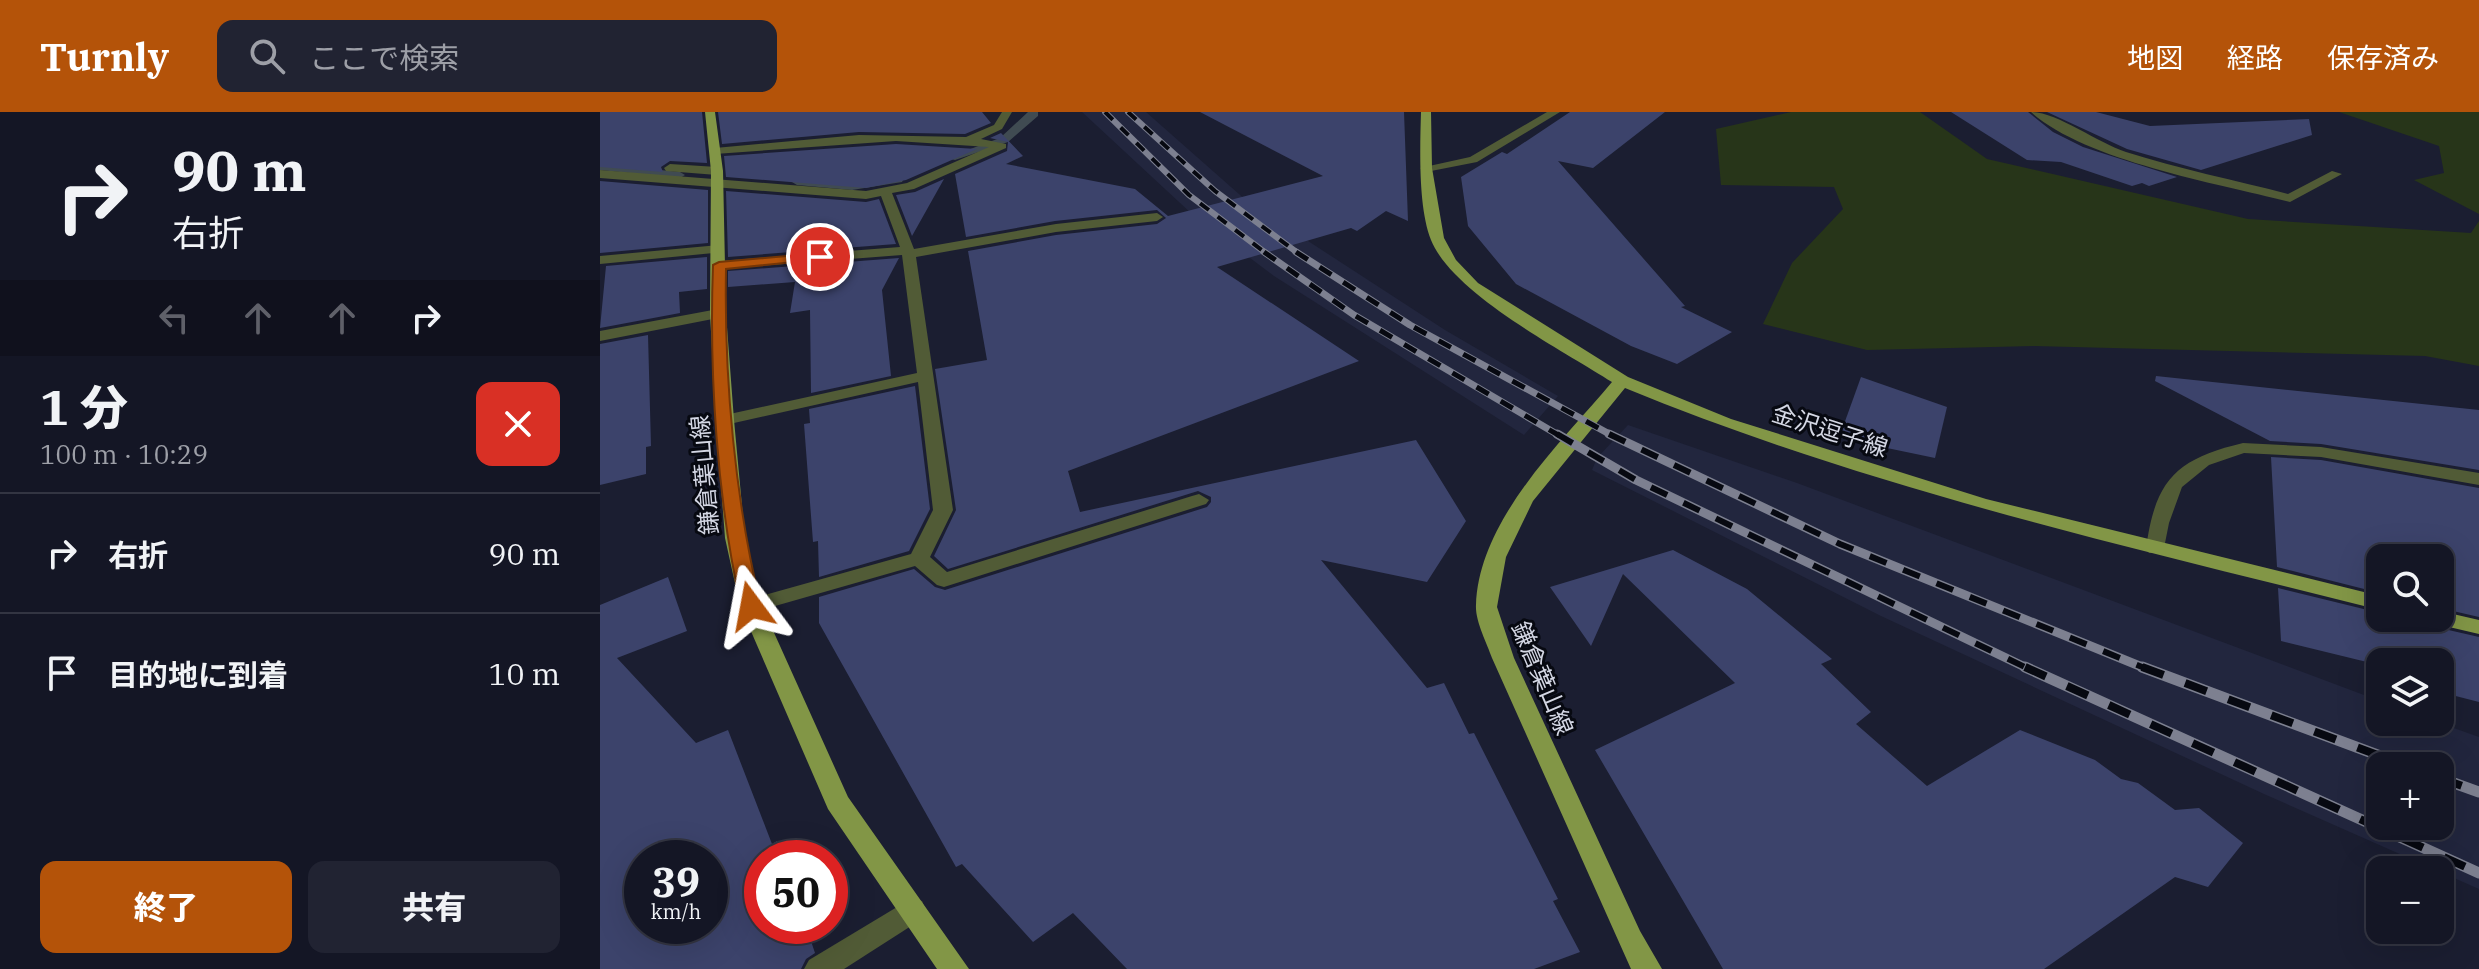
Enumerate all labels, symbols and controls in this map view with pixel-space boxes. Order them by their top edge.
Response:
search box [217,20,777,92]
text: Turnly [40,32,169,81]
icon: search [245,34,289,78]
text: ここで検索 [309,38,459,77]
text: 地図 [2127,39,2183,76]
text: 経路 [2227,39,2283,76]
text: 保存済み [2327,39,2439,76]
text: 90 m [172,134,307,206]
icon: right [40,144,144,248]
text: 右折 [172,209,244,256]
pin [786,223,854,291]
icon: arrive [798,235,842,279]
icon: left [152,296,196,340]
icon: ahead [236,296,280,340]
icon: ahead [320,296,364,340]
icon: right [404,296,448,340]
text: 1 分 [40,376,128,438]
button: close [476,382,560,466]
street label: 金沢逗子線 [1768,396,1892,464]
street label: 鎌倉葉山線 [683,414,725,536]
text: 100 m · 10:29 [40,437,208,471]
icon: right [40,531,84,575]
text: 90 m [488,534,560,573]
text: 右折 [108,535,168,574]
map controls [2366,544,2454,944]
button: search [2366,544,2454,632]
position arrow [709,564,793,648]
street label: 鎌倉葉山線 [1505,617,1581,739]
button: layers [2366,648,2454,736]
icon: arrive [40,651,84,695]
text: 10 m [488,654,560,693]
text: 目的地に到着 [108,655,288,694]
button: + [2366,752,2454,840]
speed limit sign: 50 [744,840,848,944]
text: 39 [652,856,700,908]
button: − [2366,856,2454,944]
button: 終了 [40,861,292,953]
button: 共有 [308,861,560,953]
text: km/h [651,898,701,925]

